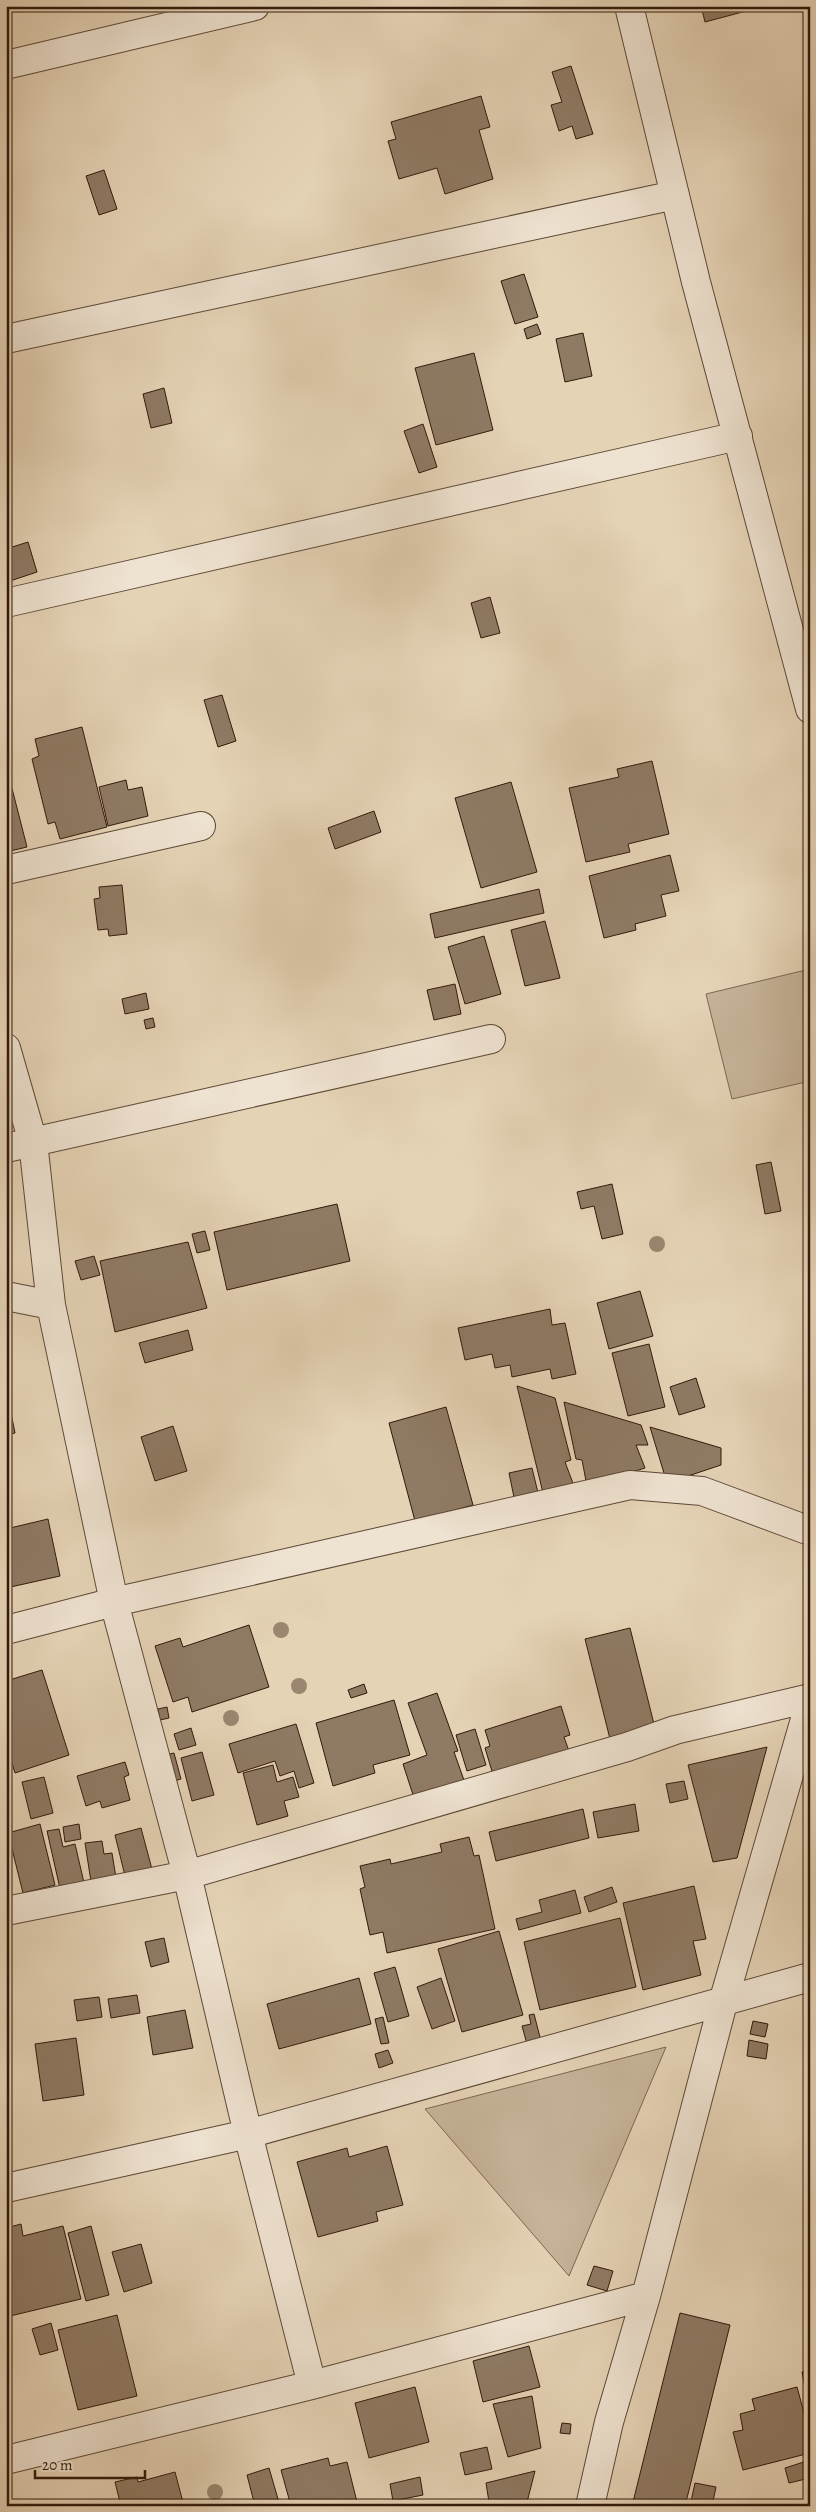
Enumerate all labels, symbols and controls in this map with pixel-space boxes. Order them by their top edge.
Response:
scale bar [35,2447,145,2479]
text: 20 m [42,2455,73,2475]

